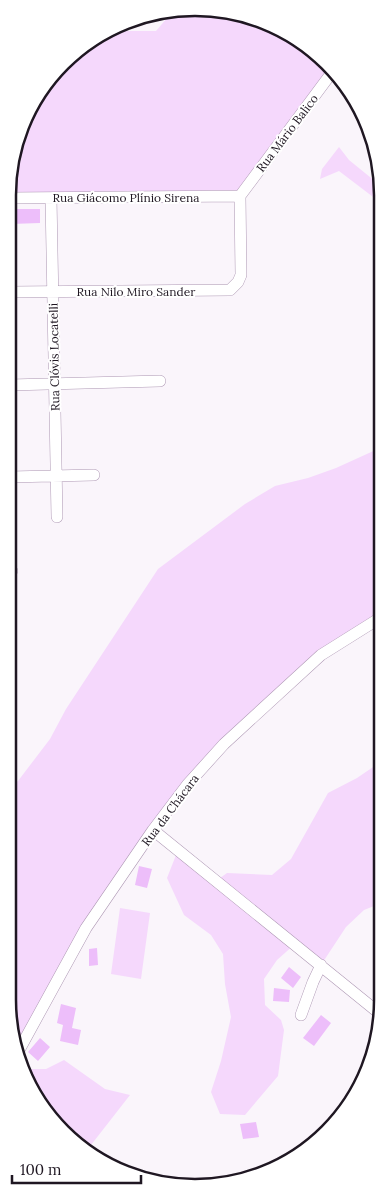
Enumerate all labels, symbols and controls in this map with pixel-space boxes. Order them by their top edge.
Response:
street label: Rua Mário Balico [253,91,321,175]
street label: Rua Giácomo Plínio Sirena [53,190,199,205]
street label: Rua Nilo Miro Sander [77,284,196,299]
street label: Rua Clóvis Locatelli [46,303,62,411]
street label: Rua da Chácara [138,771,202,849]
scale bar [12,1152,141,1184]
text: 100 m [20,1160,61,1179]

